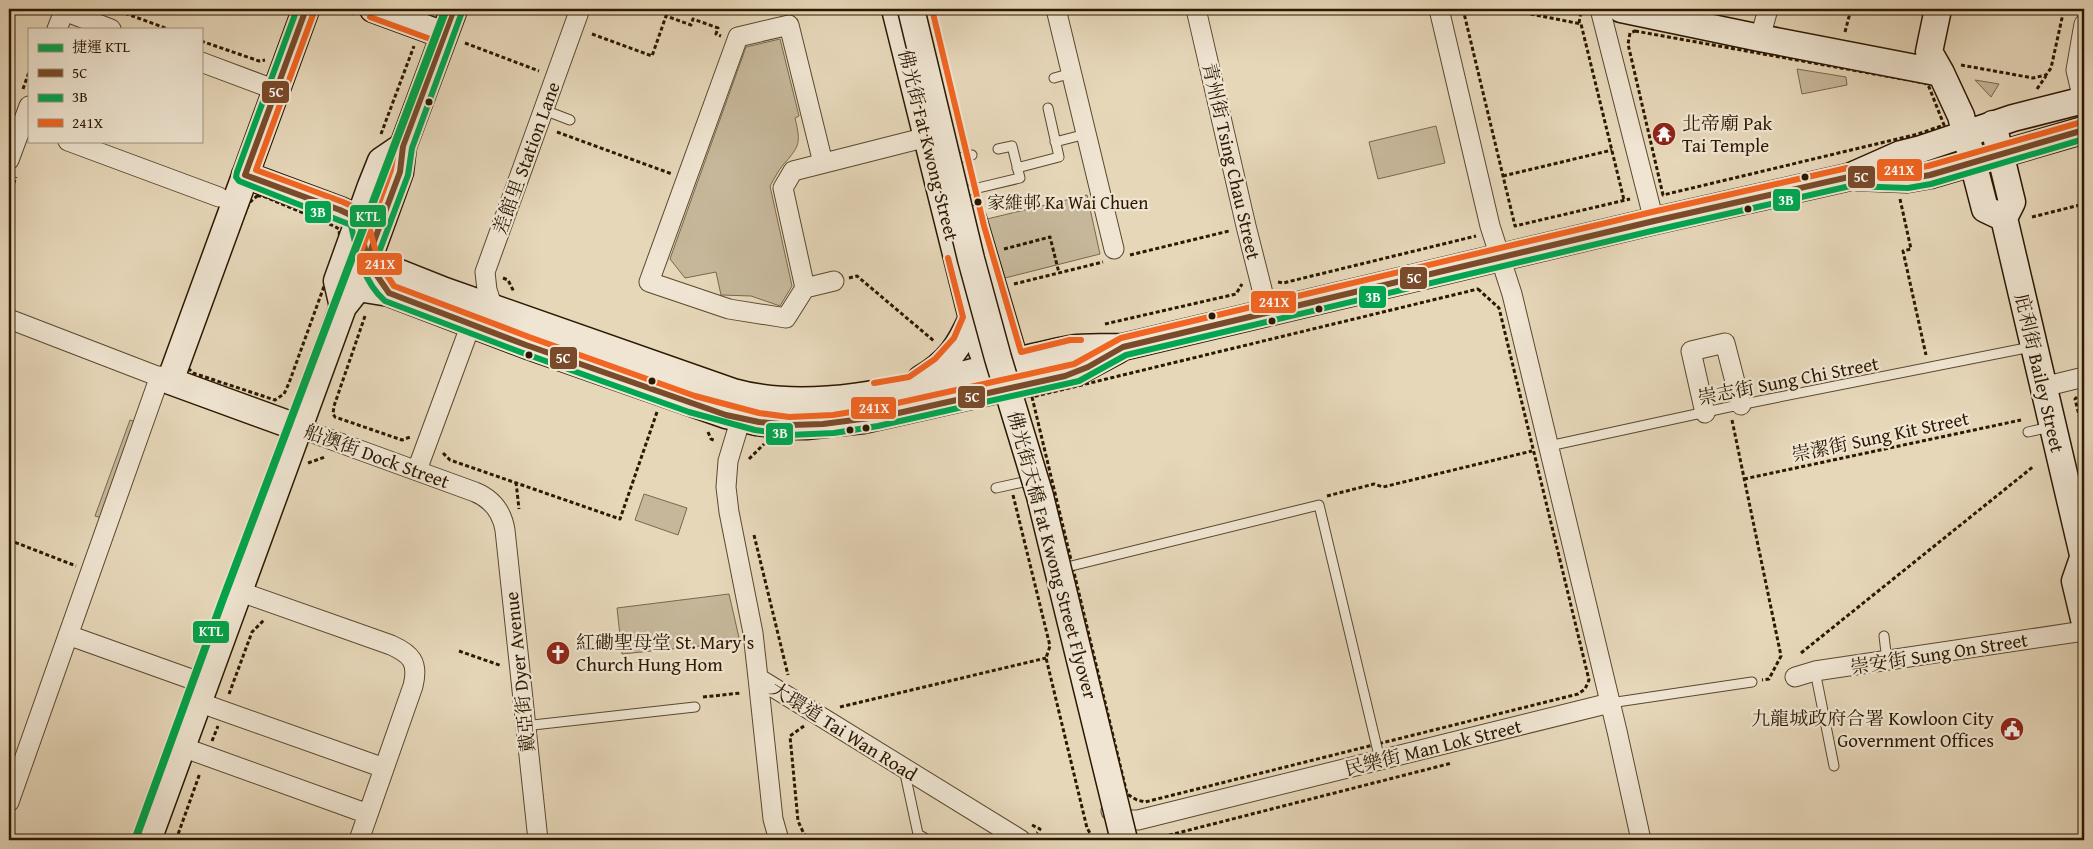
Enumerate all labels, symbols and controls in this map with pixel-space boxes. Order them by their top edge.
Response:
legend [28,28,202,142]
text: 捷運 KTL [72,36,131,57]
street label: 佛光街 Fat Kwong Street [892,46,966,244]
street label: 青州街 Tsing Chau Street [1196,60,1268,263]
text: 5C [72,62,87,83]
street label: 差館里 Station Lane [485,78,567,238]
line badge: 5C [261,80,290,104]
text: 5C [268,82,284,102]
text: 3B [72,86,88,107]
unlabelled marker [424,97,434,107]
place label: 北帝廟 Pak Tai Temple [1682,109,1772,159]
text: 241X [72,112,104,133]
temple icon: 北帝廟 Pak Tai Temple [1651,121,1677,147]
line badge: 241X [1876,158,1923,182]
text: 241X [1884,160,1914,180]
line badge: 5C [1847,165,1876,189]
text: 5C [1853,167,1869,187]
unlabelled marker [1800,172,1810,182]
line badge: 3B [1772,188,1801,212]
place label: 家維邨 Ka Wai Chuen [987,189,1148,216]
text: 3B [1778,190,1794,210]
marker: 家維邨 Ka Wai Chuen [973,197,983,207]
line badge: 3B [304,200,332,224]
text: 3B [310,202,326,222]
line badge: KTL [349,204,387,228]
unlabelled marker [1743,204,1753,214]
text: KTL [356,206,381,226]
line badge: 241X [356,252,403,276]
text: 241X [365,254,395,274]
line badge: 5C [1399,266,1428,290]
text: 5C [1406,268,1422,288]
line badge: 3B [1358,285,1387,309]
text: 3B [1365,287,1381,307]
line badge: 241X [1250,290,1297,314]
street label: 庇利街 Bailey Street [2008,291,2072,455]
text: 241X [1259,292,1289,312]
unlabelled marker [1314,304,1324,314]
unlabelled marker [1207,311,1217,321]
unlabelled marker [1267,316,1277,326]
line badge: 5C [549,346,578,370]
text: 5C [555,348,571,368]
street label: 崇志街 Sung Chi Street [1695,349,1881,411]
unlabelled marker [524,350,534,360]
unlabelled marker [647,376,657,386]
line badge: 5C [957,385,986,409]
text: 5C [964,387,980,407]
line badge: 241X [850,396,897,420]
text: 241X [859,398,889,418]
street label: 崇潔街 Sung Kit Street [1789,403,1972,468]
street label: 佛光街天橋 Fat Kwong Street Flyover [1001,408,1105,702]
street label: 船澳街 Dock Street [301,417,454,495]
line badge: 3B [765,422,794,446]
text: 3B [772,423,788,443]
unlabelled marker [861,423,871,433]
unlabelled marker [845,425,855,435]
street label: 戴亞街 Dyer Avenue [497,590,541,754]
line badge: KTL [192,620,230,644]
text: KTL [199,621,224,641]
street label: 崇安街 Sung On Street [1848,625,2030,681]
place label: 紅磡聖母堂 St. Mary's Church Hung Hom [576,628,754,678]
church icon: 紅磡聖母堂 St. Mary's Church Hung Hom [545,640,571,666]
street label: 大環道 Tai Wan Road [765,674,924,788]
place label: 九龍城政府合署 Kowloon City Government Offices [1751,704,1995,754]
street label: 民樂街 Man Lok Street [1342,711,1525,783]
public building icon: 九龍城政府合署 Kowloon City Government Offices [1999,716,2025,742]

